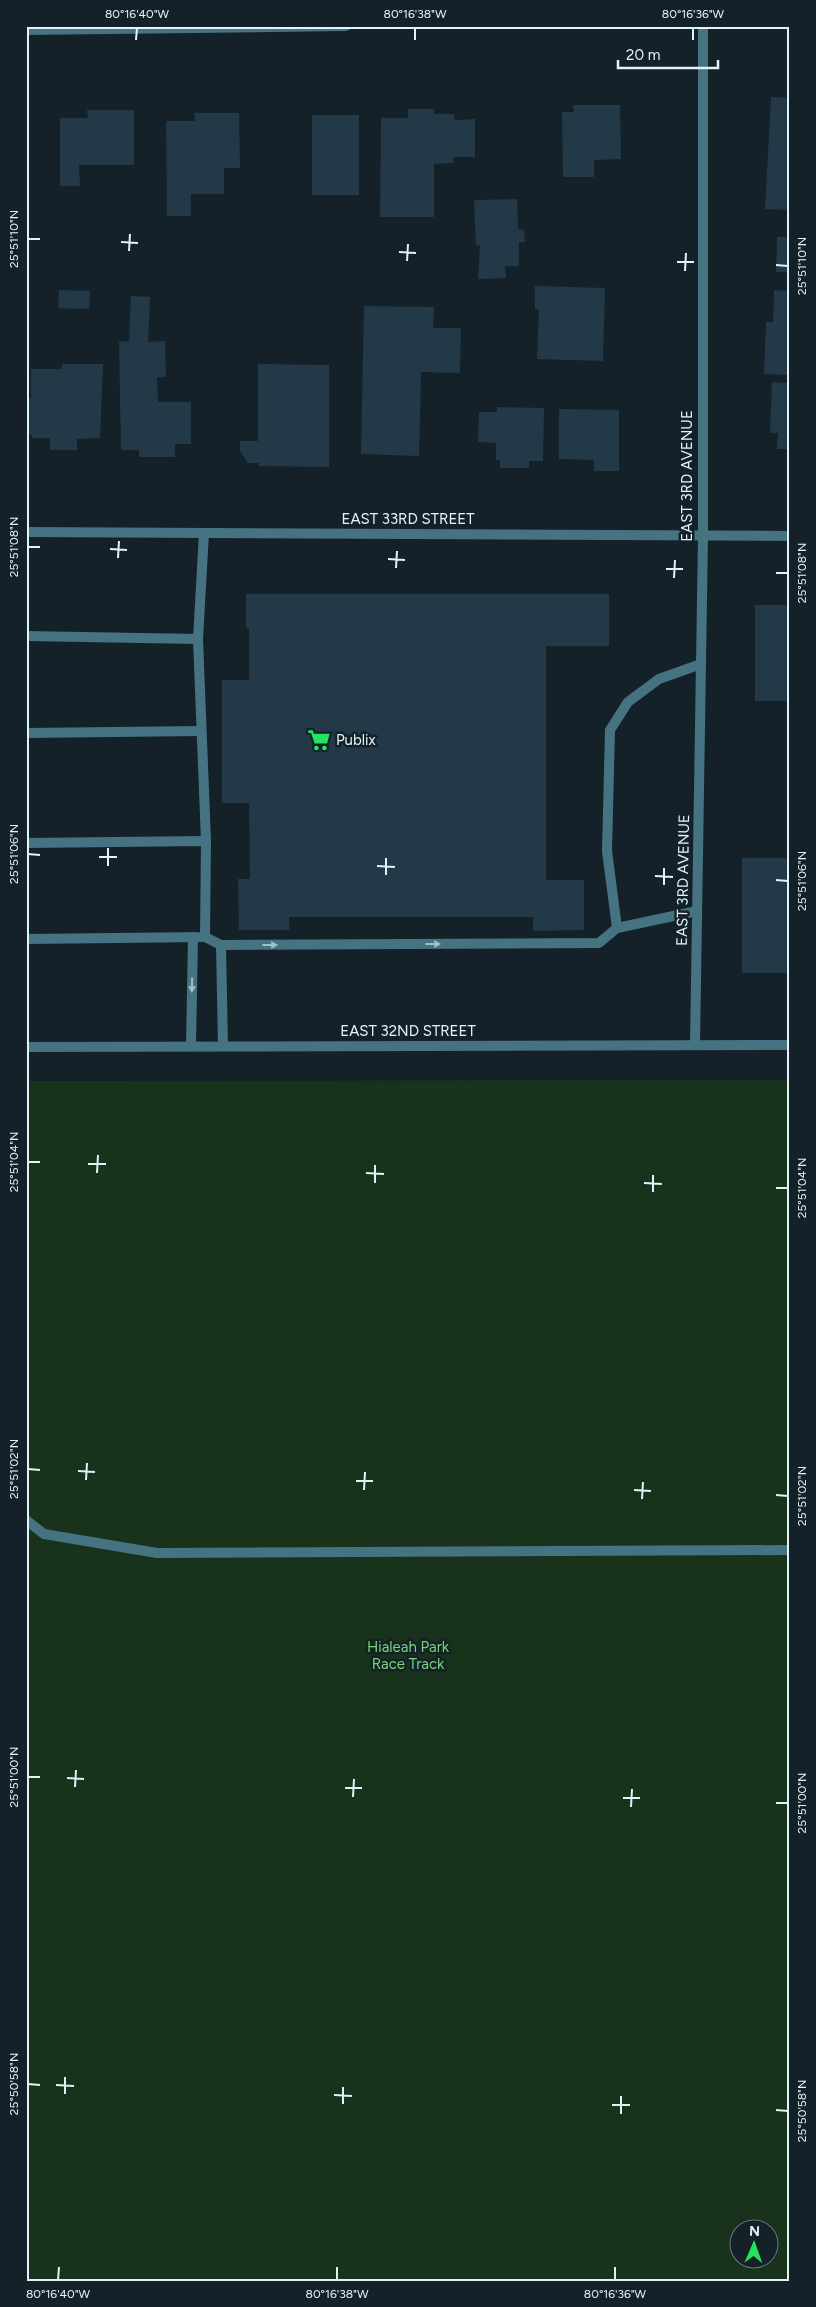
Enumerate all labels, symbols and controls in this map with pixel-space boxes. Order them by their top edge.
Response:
text: 80°16'40"W [105,7,170,21]
text: 80°16'38"W [384,7,447,21]
text: 80°16'36"W [662,7,725,21]
scale bar [618,38,718,70]
text: 20 m [626,46,660,64]
text: 25°51'10"N [7,210,21,268]
text: 25°51'10"N [795,237,809,295]
street label: EAST 3RD AVENUE [678,410,696,542]
street label: EAST 33RD STREET [342,510,475,528]
text: 25°51'08"N [7,517,21,577]
text: 25°51'08"N [795,543,809,603]
supermarket icon: Publix [306,727,332,753]
place label: Publix [336,731,376,749]
street label: EAST 3RD AVENUE [673,814,693,946]
text: 25°51'06"N [7,824,21,884]
text: 25°51'06"N [795,851,809,911]
one-way arrow [425,940,441,948]
one-way arrow [262,941,278,949]
one-way arrow [188,978,196,994]
street label: EAST 32ND STREET [340,1022,476,1040]
text: 25°51'04"N [7,1132,21,1192]
text: 25°51'04"N [795,1158,809,1218]
text: 25°51'02"N [7,1439,21,1499]
text: 25°51'02"N [795,1466,809,1526]
park label: Hialeah Park Race Track [367,1638,450,1673]
text: 25°51'00"N [7,1747,21,1807]
text: 25°51'00"N [795,1773,809,1833]
text: 25°50'58"N [7,2053,21,2115]
text: 25°50'58"N [795,2080,809,2142]
north arrow [728,2220,778,2270]
text: N [749,2223,760,2240]
text: 80°16'40"W [26,2287,91,2301]
text: 80°16'38"W [306,2287,369,2301]
text: 80°16'36"W [584,2287,647,2301]

